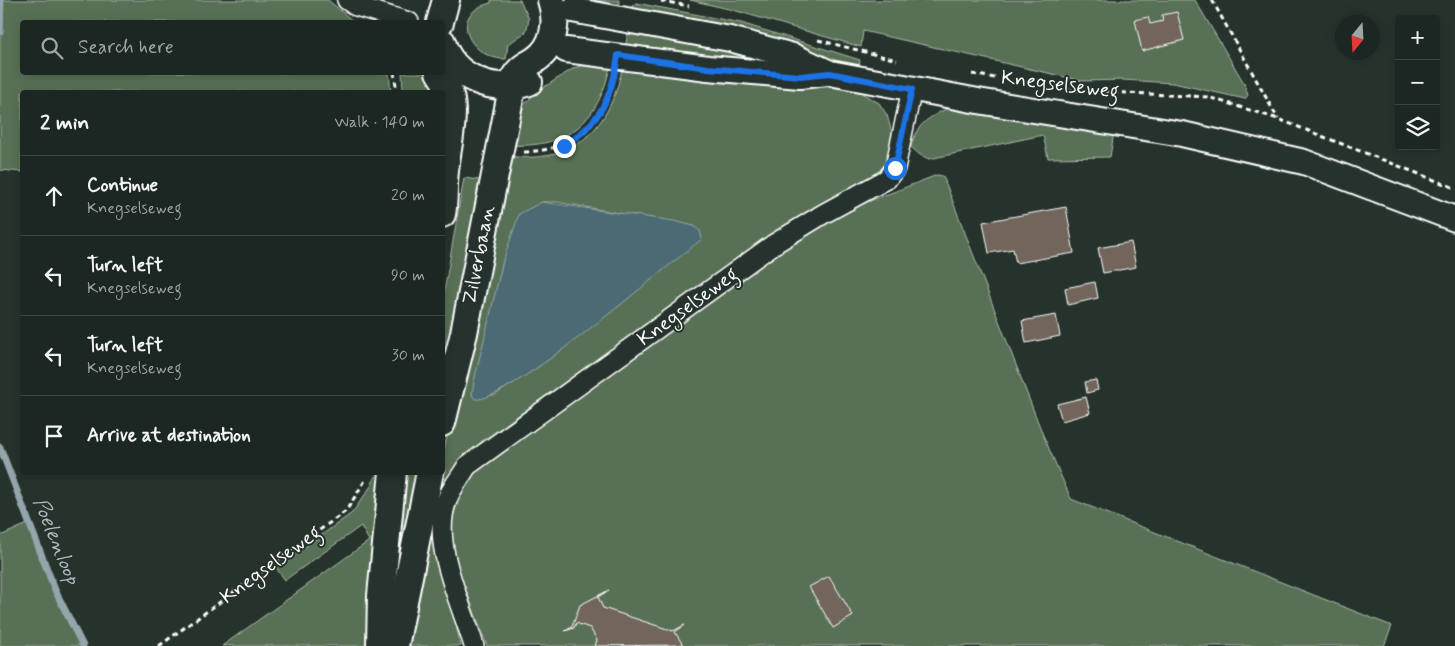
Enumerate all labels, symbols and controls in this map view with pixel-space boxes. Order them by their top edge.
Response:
north arrow [1335,15,1380,60]
map controls [1395,15,1440,150]
button: + [1395,15,1440,60]
search box [20,20,445,75]
icon: search [38,34,66,62]
text: Search here [78,35,174,60]
button: − [1395,60,1440,105]
street label: Knegselseweg [999,64,1120,108]
button: layers [1395,105,1440,150]
text: 2 min [40,109,89,137]
text: Walk · 140 m [335,112,425,133]
route end [553,135,576,158]
route start [884,157,907,180]
text: Continue [87,173,158,198]
icon: ahead [40,182,68,210]
text: 20 m [391,185,425,206]
text: Knegselseweg [87,198,182,219]
street label: Zilverbaan [456,203,502,307]
text: Turn left [87,253,163,278]
street label: Knegselseweg [632,261,745,354]
icon: left [40,262,68,290]
text: 90 m [391,265,425,286]
text: Knegselseweg [87,278,182,299]
text: Turn left [87,333,163,358]
icon: left [40,342,68,370]
text: 30 m [392,345,425,366]
text: Knegselseweg [87,358,182,379]
icon: arrive [40,422,68,450]
text: Arrive at destination [87,423,251,448]
water label: Poelenloop [26,493,87,590]
street label: Knegselseweg [215,519,328,612]

